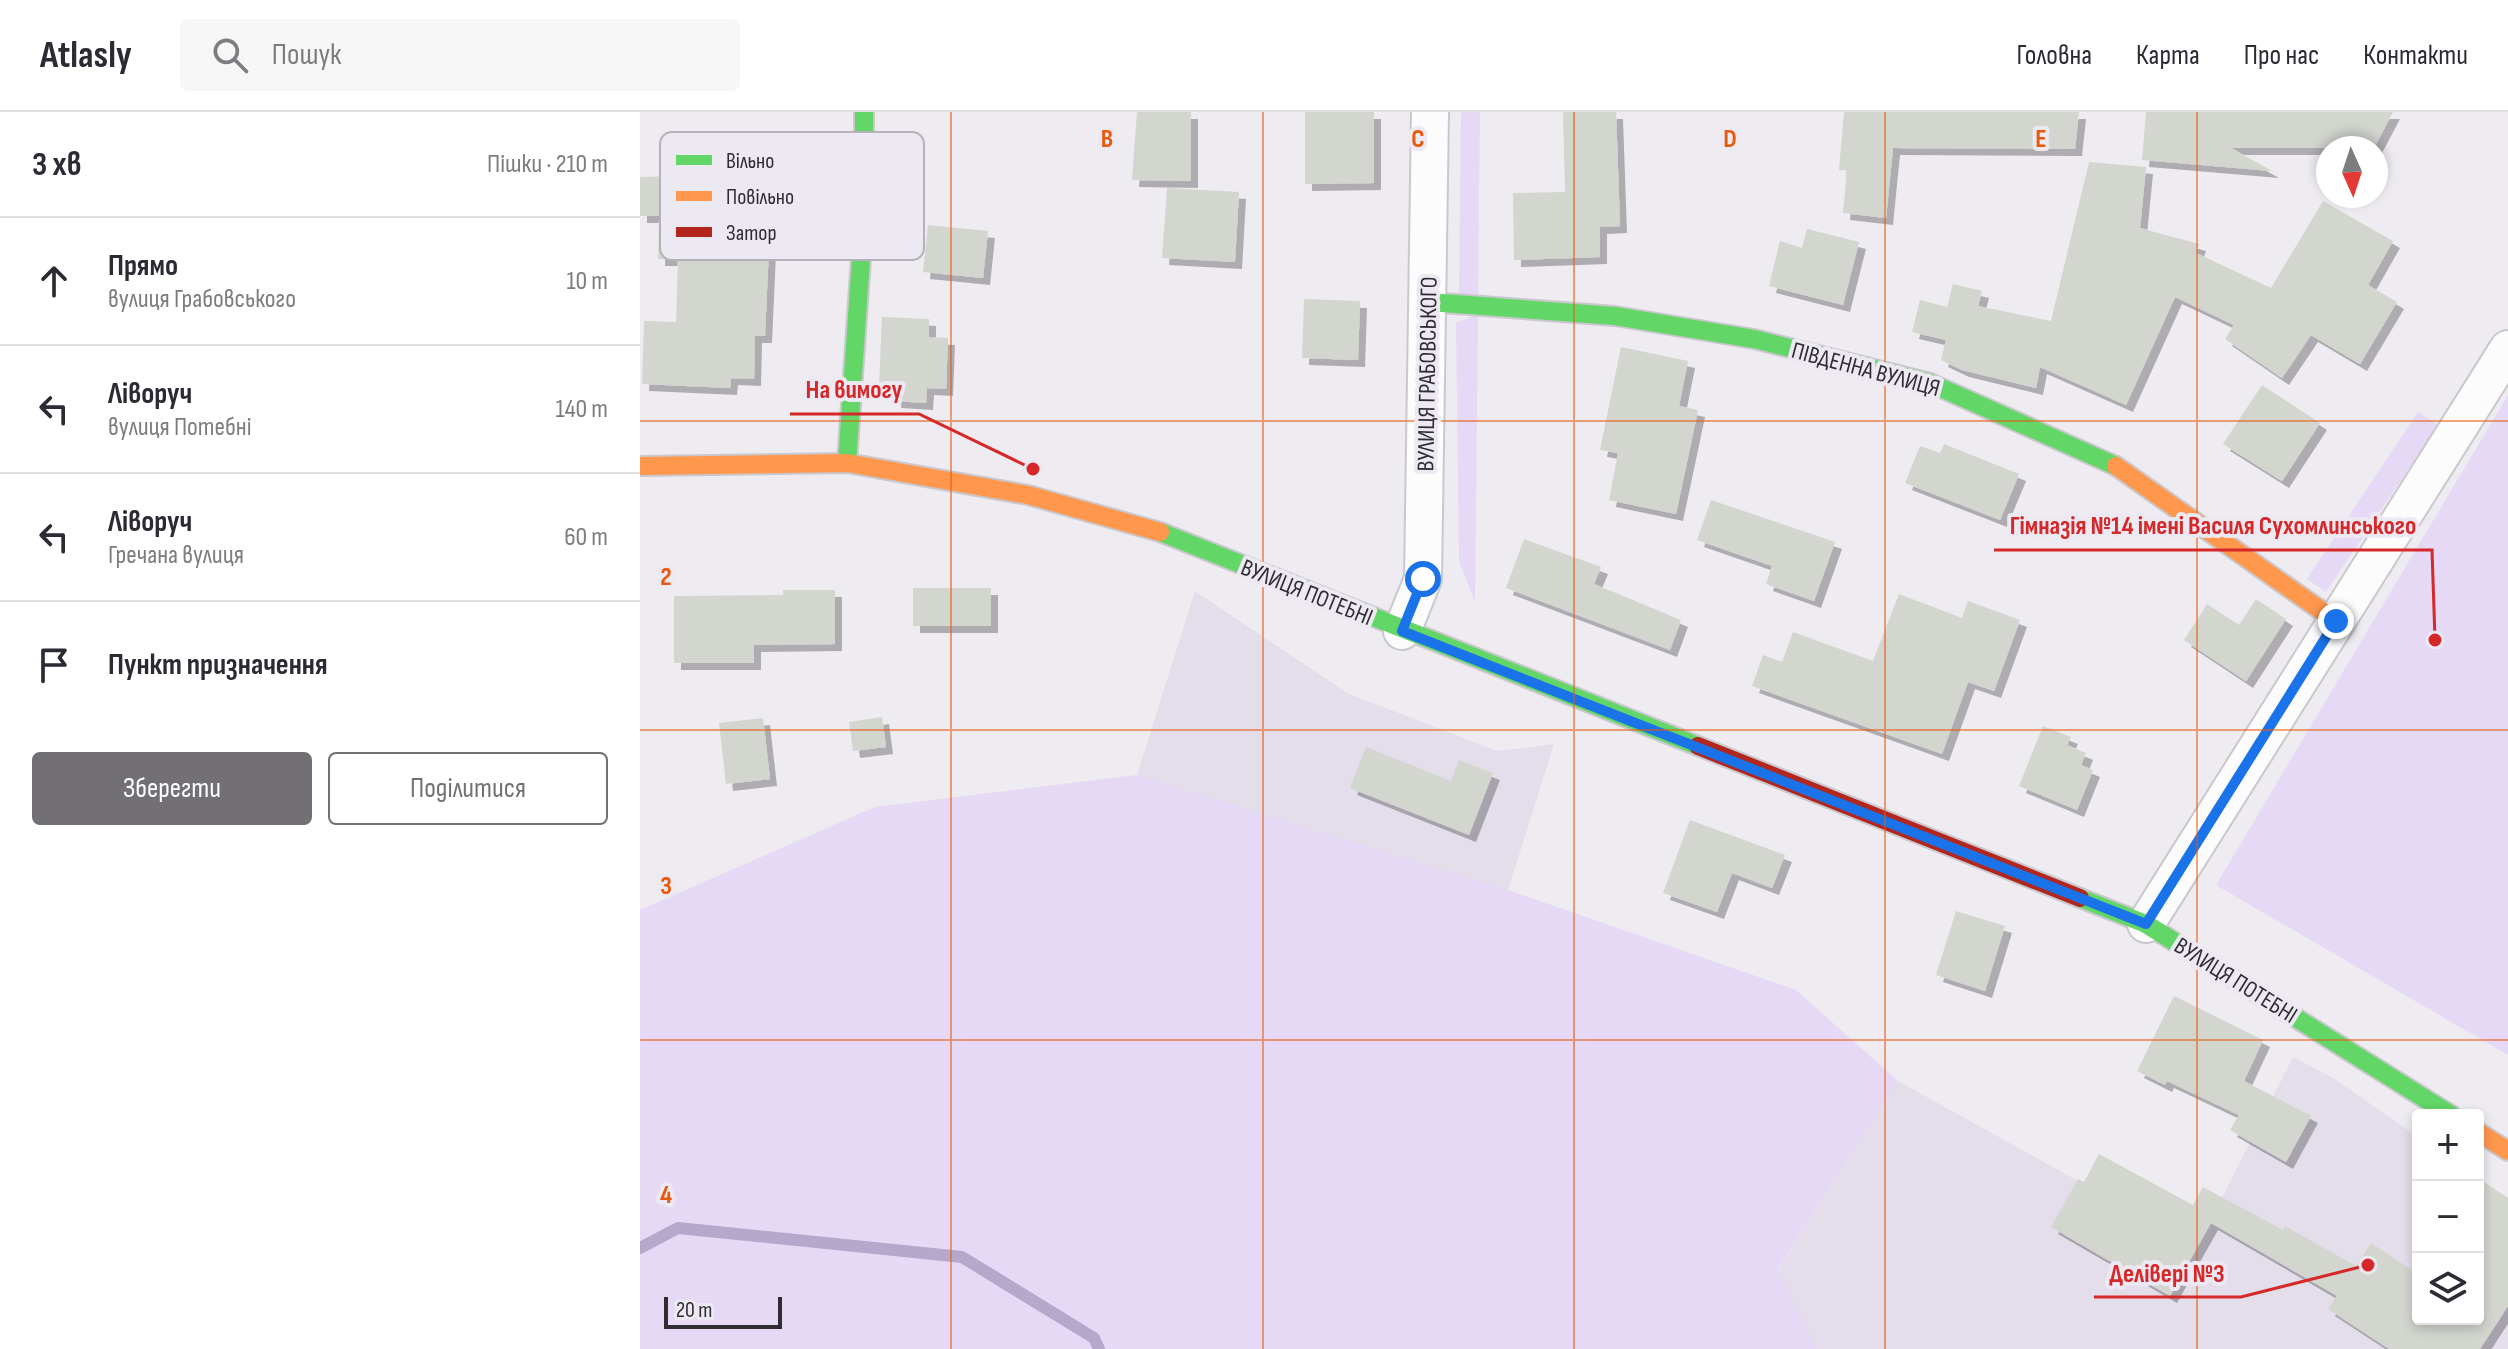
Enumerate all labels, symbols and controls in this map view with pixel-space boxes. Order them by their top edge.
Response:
search box [180,19,740,91]
text: Atlasly [40,33,132,78]
icon: search [208,33,252,77]
text: Пошук [272,37,341,73]
text: Головна [2016,39,2092,72]
text: Карта [2136,39,2200,72]
text: Про нас [2244,39,2319,72]
text: Контакти [2363,39,2468,72]
text: B [1101,124,1113,155]
text: C [1411,124,1425,155]
text: D [1723,124,1737,155]
text: E [2035,124,2047,155]
legend [660,132,924,260]
north arrow [2316,136,2388,208]
text: 3 хв [32,144,82,185]
text: Вільно [726,148,774,175]
text: Пішки · 210 m [487,149,608,180]
text: Повільно [726,184,794,211]
text: Затор [726,220,777,247]
text: Прямо [108,248,178,284]
icon: ahead [32,259,76,303]
text: 10 m [566,266,608,297]
street label: ВУЛИЦЯ ГРАБОВСЬКОГО [1411,276,1444,472]
text: вулиця Грабовського [108,284,296,315]
street label: ПІВДЕННА ВУЛИЦЯ [1788,336,1943,403]
callout: На вимогу [790,364,919,414]
text: На вимогу [806,375,903,406]
text: Ліворуч [108,376,192,412]
icon: left [32,387,76,431]
text: 140 m [556,394,608,425]
text: вулиця Потебні [108,412,252,443]
callout: Гімназія №14 імені Василя Сухомлинського [1994,500,2432,550]
text: Ліворуч [108,504,192,540]
text: Гімназія №14 імені Василя Сухомлинського [2010,511,2416,542]
icon: left [32,515,76,559]
text: 60 m [564,522,608,553]
text: Гречана вулиця [108,540,244,571]
street label: ВУЛИЦЯ ПОТЕБНІ [1237,553,1377,632]
route start [1405,561,1441,597]
text: 2 [660,562,672,593]
route end [2318,603,2354,639]
icon: arrive [32,643,76,687]
text: Пункт призначення [108,647,328,683]
button: Зберегти [32,752,312,825]
button: Поділитися [328,752,608,825]
text: 3 [660,871,672,902]
street label: ВУЛИЦЯ ПОТЕБНІ [2169,931,2303,1030]
map controls [2412,1109,2484,1325]
button: + [2412,1109,2484,1181]
text: 4 [660,1180,672,1211]
button: − [2412,1181,2484,1253]
callout: Делівері №3 [2094,1247,2241,1297]
button: layers [2412,1253,2484,1325]
text: Делівері №3 [2109,1259,2225,1290]
scale bar [664,1293,782,1329]
text: 20 m [676,1297,713,1324]

